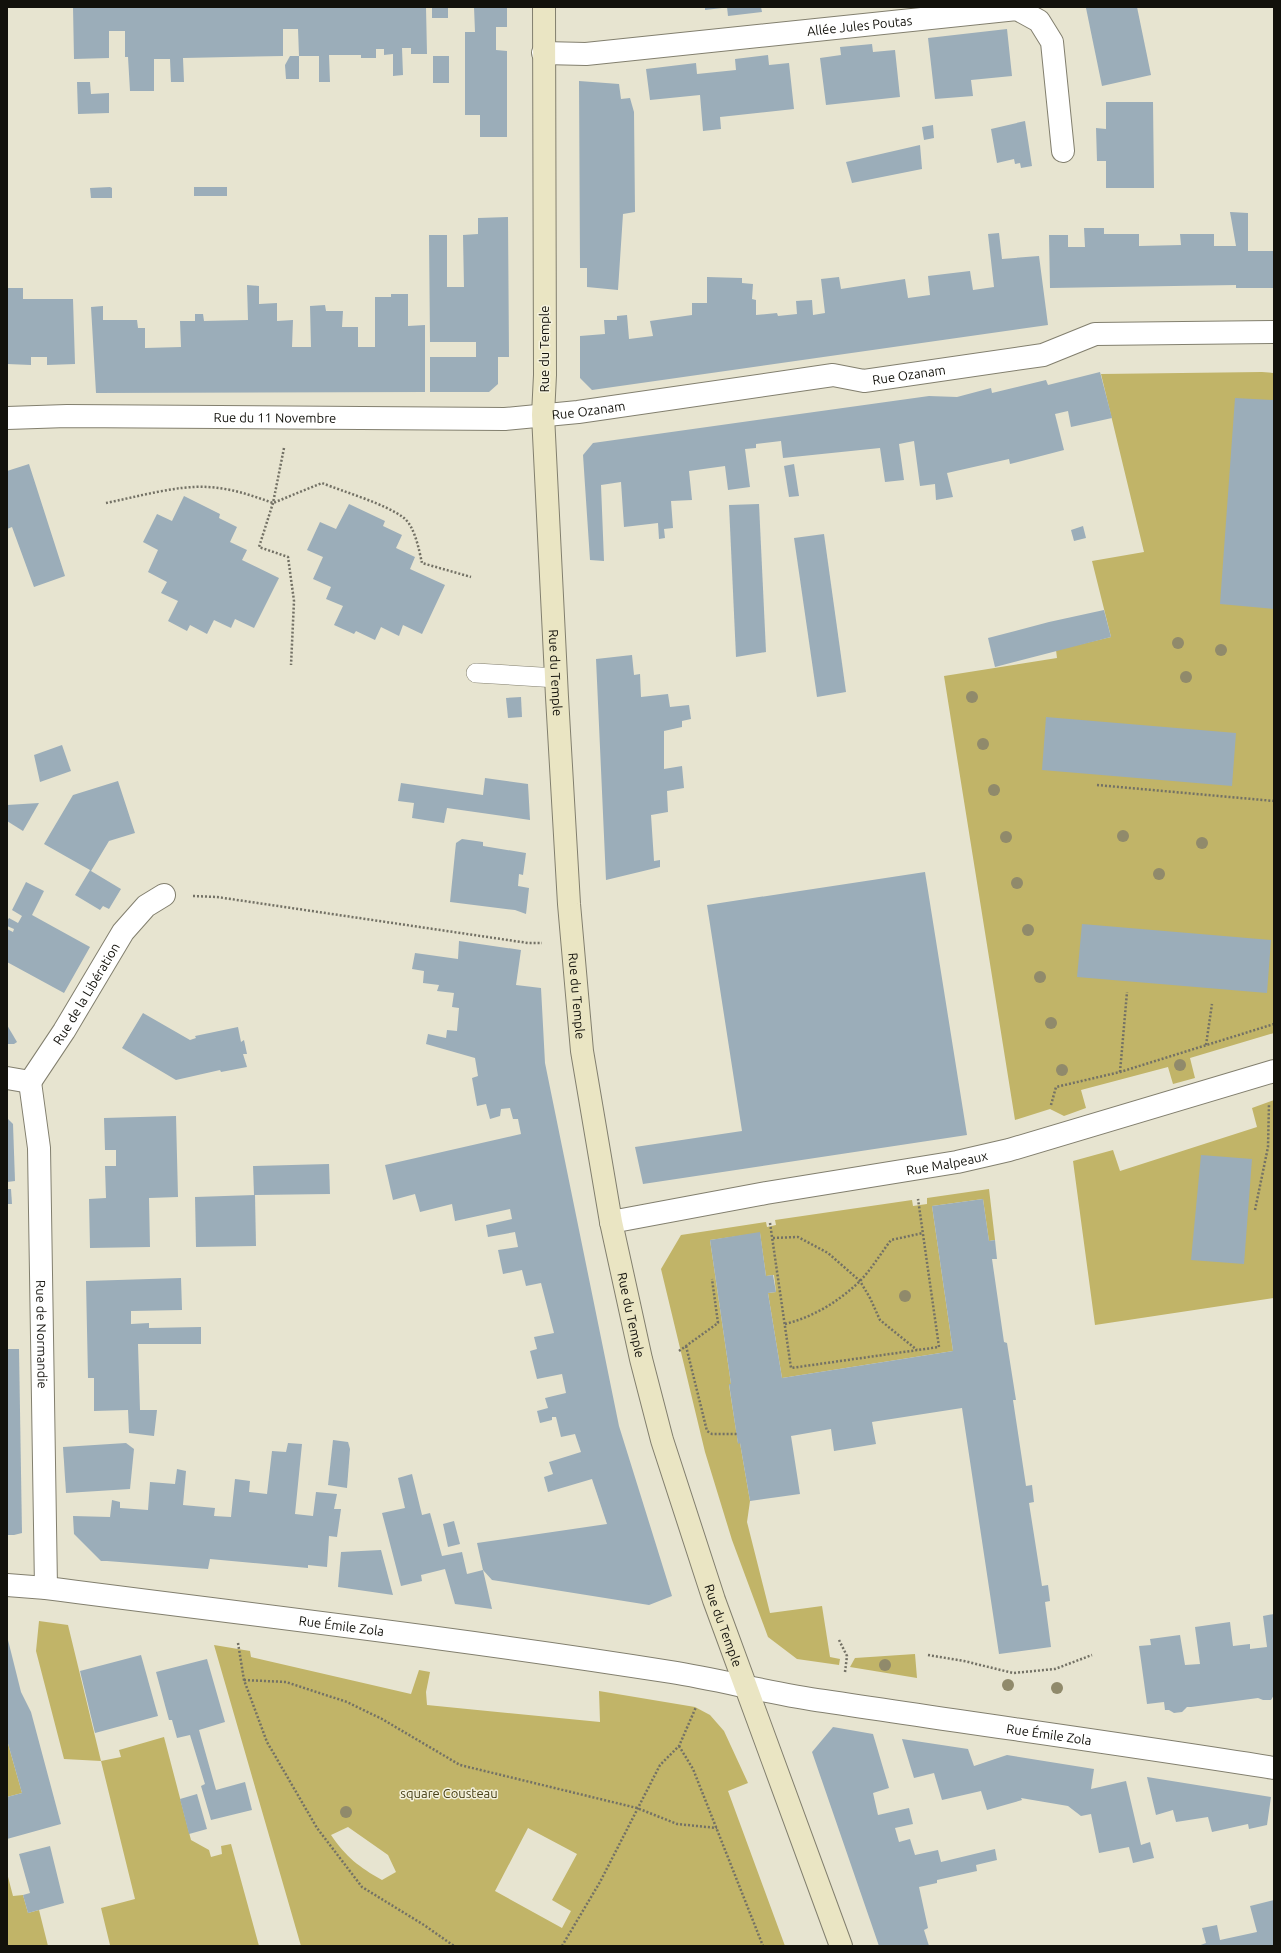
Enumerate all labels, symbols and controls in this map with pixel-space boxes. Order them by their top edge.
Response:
street label: Allée Jules Poutas [806,13,913,38]
street label: Rue du Temple [537,306,551,392]
street label: Rue Ozanam [871,362,946,387]
street label: Rue Ozanam [551,398,626,421]
street label: Rue du 11 Novembre [214,410,336,425]
street label: Rue du Temple [547,629,565,716]
street label: Rue de la Libération [50,940,122,1047]
street label: Rue du Temple [566,952,588,1040]
street label: Rue Malpeaux [905,1148,989,1177]
street label: Rue du Temple [615,1271,648,1359]
street label: Rue de Normandie [34,1280,50,1389]
street label: Rue du Temple [702,1582,745,1669]
street label: Rue Émile Zola [298,1613,385,1638]
street label: Rue Émile Zola [1006,1721,1093,1747]
park label: square Cousteau [400,1786,498,1800]

